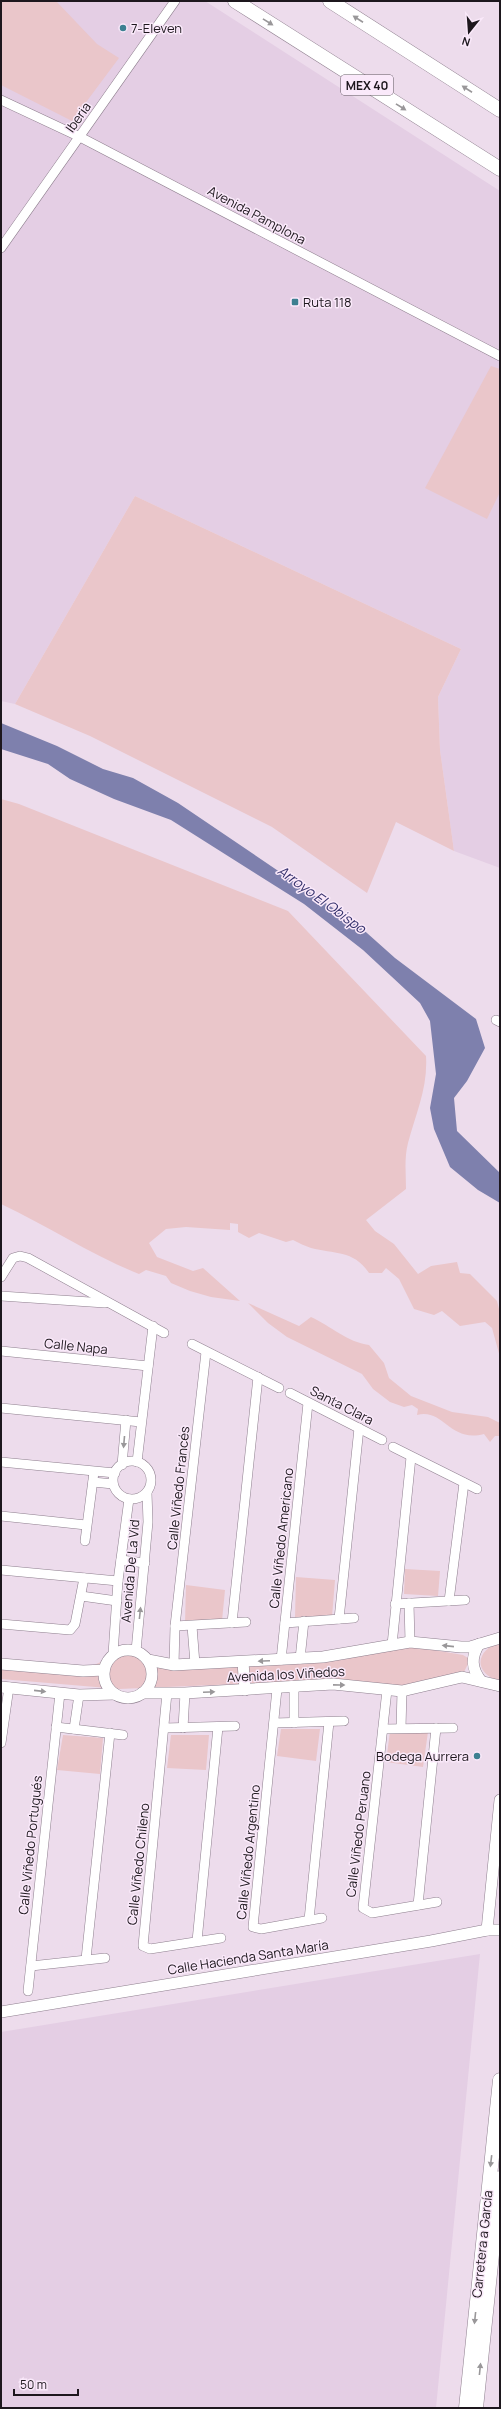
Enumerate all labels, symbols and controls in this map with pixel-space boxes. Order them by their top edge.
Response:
north arrow [449,12,489,52]
one-way arrow [353,15,363,23]
one-way arrow [263,18,273,26]
place label: 7-Eleven [131,19,182,37]
marker: 7-Eleven [118,23,128,33]
text: N [460,34,472,50]
road number: MEX 40 [341,75,393,95]
one-way arrow [462,85,472,93]
street label: Iberia [61,98,95,136]
one-way arrow [395,103,407,110]
street label: Avenida Pamplona [205,181,309,249]
place label: Ruta 118 [303,293,352,311]
marker: Ruta 118 [290,297,300,307]
water label: Arroyo El Obispo [274,861,370,938]
street label: Calle Napa [43,1334,109,1358]
street label: Santa Clara [307,1381,377,1429]
street label: Calle Viñedo Francés [163,1425,193,1551]
one-way arrow [120,1436,127,1448]
street label: Calle Viñedo Americano [265,1467,297,1609]
street label: Avenida De La Vid [117,1519,143,1623]
one-way arrow [137,1607,143,1619]
one-way arrow [442,1643,454,1649]
one-way arrow [258,1657,270,1664]
street label: Avenida los Viñedos [227,1662,346,1686]
one-way arrow [333,1681,345,1688]
one-way arrow [34,1687,46,1694]
one-way arrow [203,1689,215,1696]
place label: Bodega Aurrera [376,1747,469,1765]
marker: Bodega Aurrera [472,1751,482,1761]
street label: Calle Viñedo Peruano [341,1770,375,1898]
street label: Calle Viñedo Portugués [14,1774,46,1915]
street label: Calle Viñedo Argentino [232,1783,264,1920]
street label: Calle Viñedo Chileno [123,1802,153,1926]
street label: Calle Hacienda Santa María [166,1935,330,1979]
one-way arrow [488,2155,494,2167]
street label: Carretera a García [467,2189,497,2299]
one-way arrow [472,2312,478,2324]
one-way arrow [477,2363,484,2375]
scale bar [14,2371,78,2397]
text: 50 m [20,2376,47,2393]

